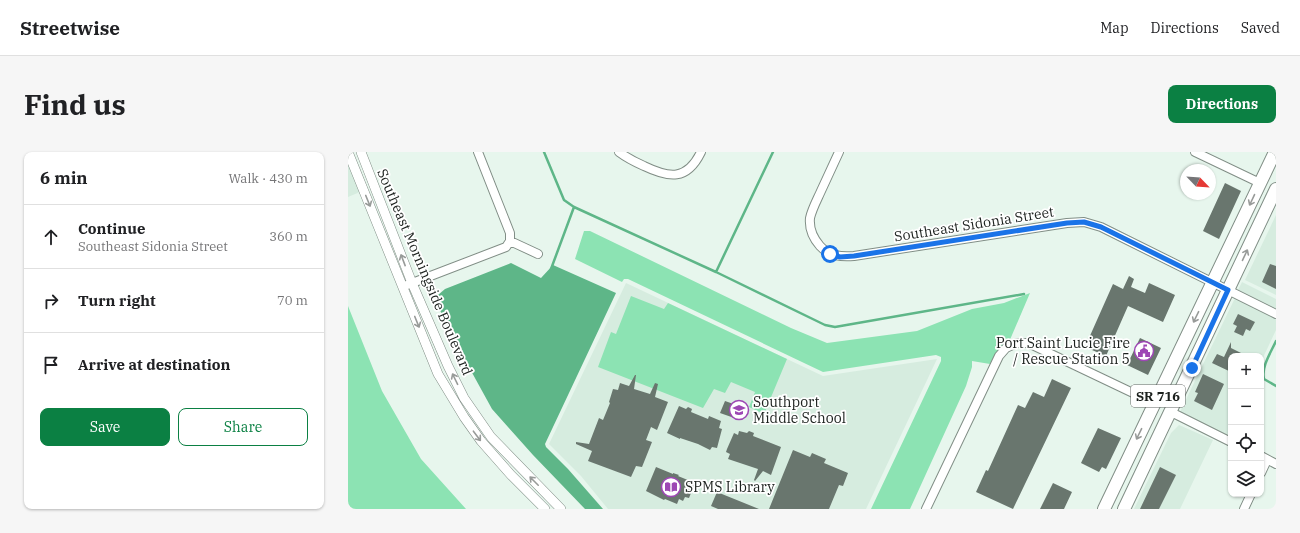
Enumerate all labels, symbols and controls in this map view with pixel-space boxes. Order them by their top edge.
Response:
text: Streetwise [20,16,120,40]
text: Map [1100,19,1129,37]
text: Directions [1151,19,1219,37]
text: Saved [1241,19,1280,37]
button: Directions [1168,85,1276,123]
text: Find us [24,86,126,123]
north arrow [1180,164,1216,200]
street label: Southeast Morningside Boulevard [373,166,477,378]
text: 6 min [40,167,88,189]
text: Walk · 430 m [229,170,308,187]
one-way arrow [1248,193,1255,205]
one-way arrow [365,195,372,207]
street label: Southeast Sidonia Street [893,202,1055,246]
text: Continue [78,219,145,238]
icon: ahead [40,226,62,248]
text: 360 m [269,228,308,245]
text: Southeast Sidonia Street [78,238,228,255]
route start [821,245,839,263]
one-way arrow [1242,249,1249,261]
one-way arrow [398,254,406,266]
icon: right [40,290,62,312]
text: Turn right [78,291,156,310]
text: 70 m [277,292,308,309]
one-way arrow [1192,311,1199,323]
one-way arrow [413,315,421,327]
place label: Port Saint Lucie Fire / Rescue Station 5 [996,334,1130,368]
public building icon: Port Saint Lucie Fire / Rescue Station 5 [1133,340,1155,362]
map controls [1228,353,1264,497]
button: + [1228,353,1264,389]
icon: arrive [40,354,62,376]
text: Arrive at destination [78,355,230,374]
route end [1183,359,1201,377]
one-way arrow [451,373,458,385]
road number: SR 716 [1131,385,1185,407]
button: − [1228,389,1264,425]
place label: Southport Middle School [753,393,846,427]
school or university icon: Southport Middle School [728,399,750,421]
button: Save [40,408,170,446]
button: Share [178,408,308,446]
button: locate [1228,425,1264,461]
one-way arrow [1135,428,1142,440]
one-way arrow [473,430,482,441]
button: layers [1228,461,1264,497]
one-way arrow [529,476,539,486]
library icon: SPMS Library [660,476,682,498]
place label: SPMS Library [685,478,775,496]

